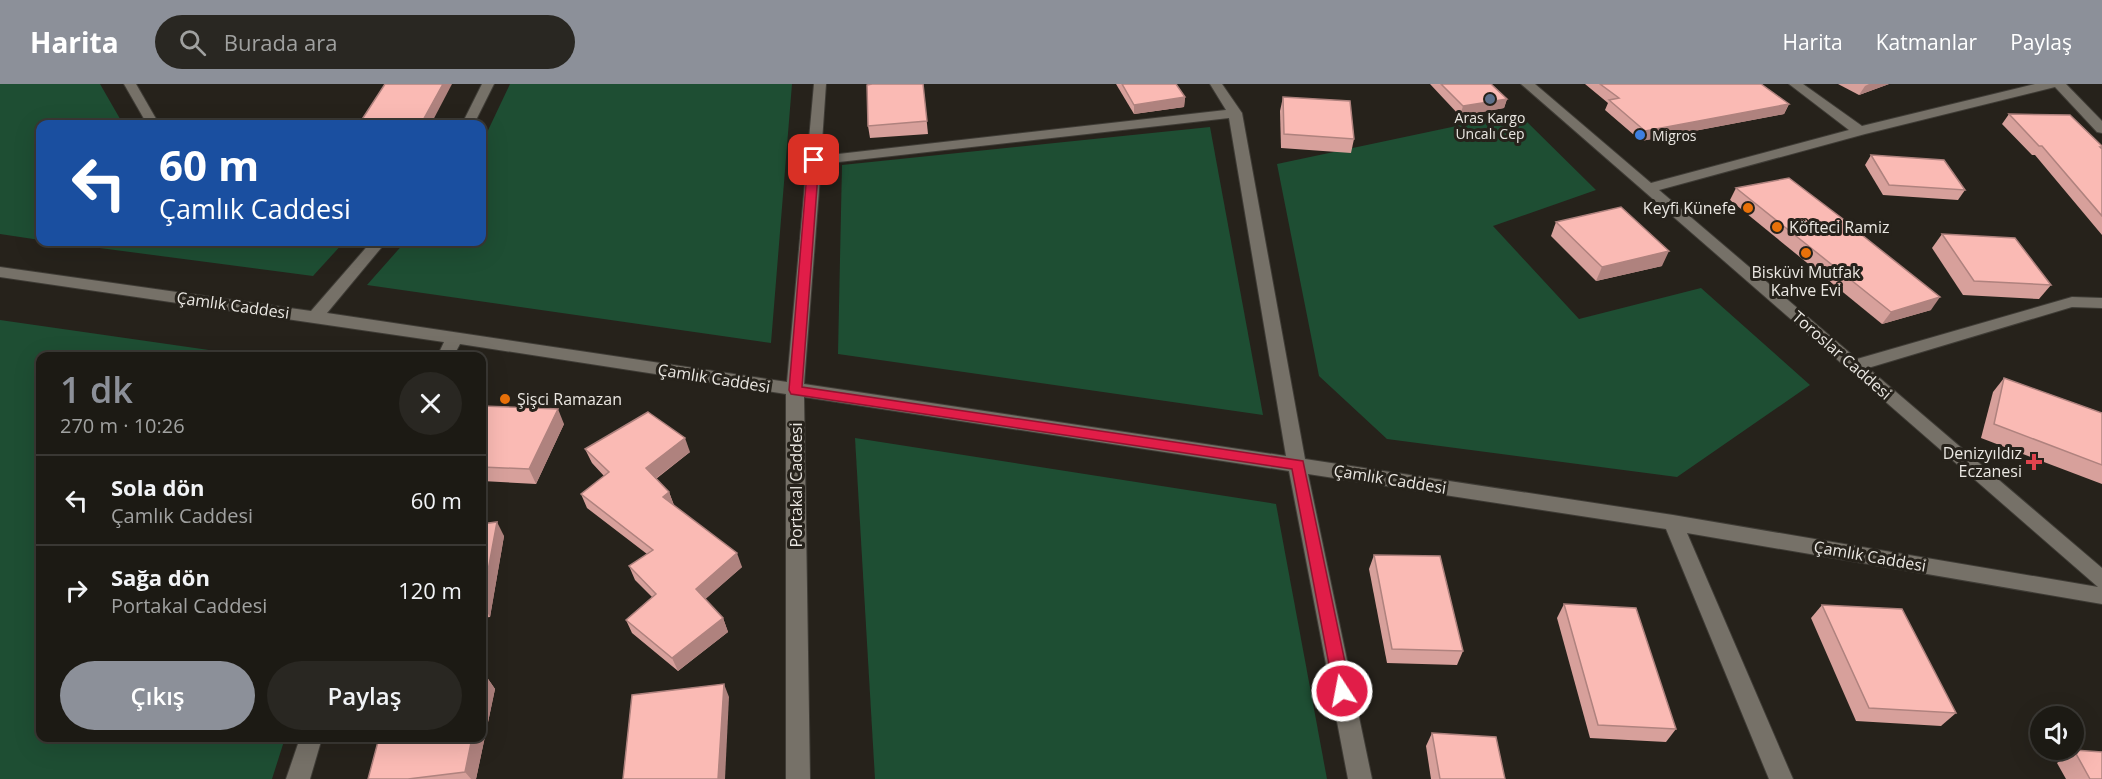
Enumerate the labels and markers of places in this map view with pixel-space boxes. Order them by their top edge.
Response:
marker: Aras Kargo Uncalı Cep [1483,92,1497,106]
place label: Aras Kargo Uncalı Cep [1455,108,1525,143]
place label: Migros [1652,126,1697,145]
marker: Migros [1633,128,1647,142]
pin [788,134,839,185]
place label: Keyfi Künefe [1643,197,1736,219]
marker: Keyfi Künefe [1741,201,1755,215]
place label: Köfteci Ramiz [1789,216,1889,238]
marker: Köfteci Ramiz [1770,220,1784,234]
marker: Bisküvi Mutfak Kahve Evi [1799,246,1813,260]
place label: Bisküvi Mutfak Kahve Evi [1752,261,1861,301]
place label: Şişci Ramazan [517,388,622,410]
marker: Şişci Ramazan [498,392,512,406]
place label: Denizyıldız Eczanesi [1943,442,2022,482]
marker: Denizyıldız Eczanesi [2027,455,2041,469]

